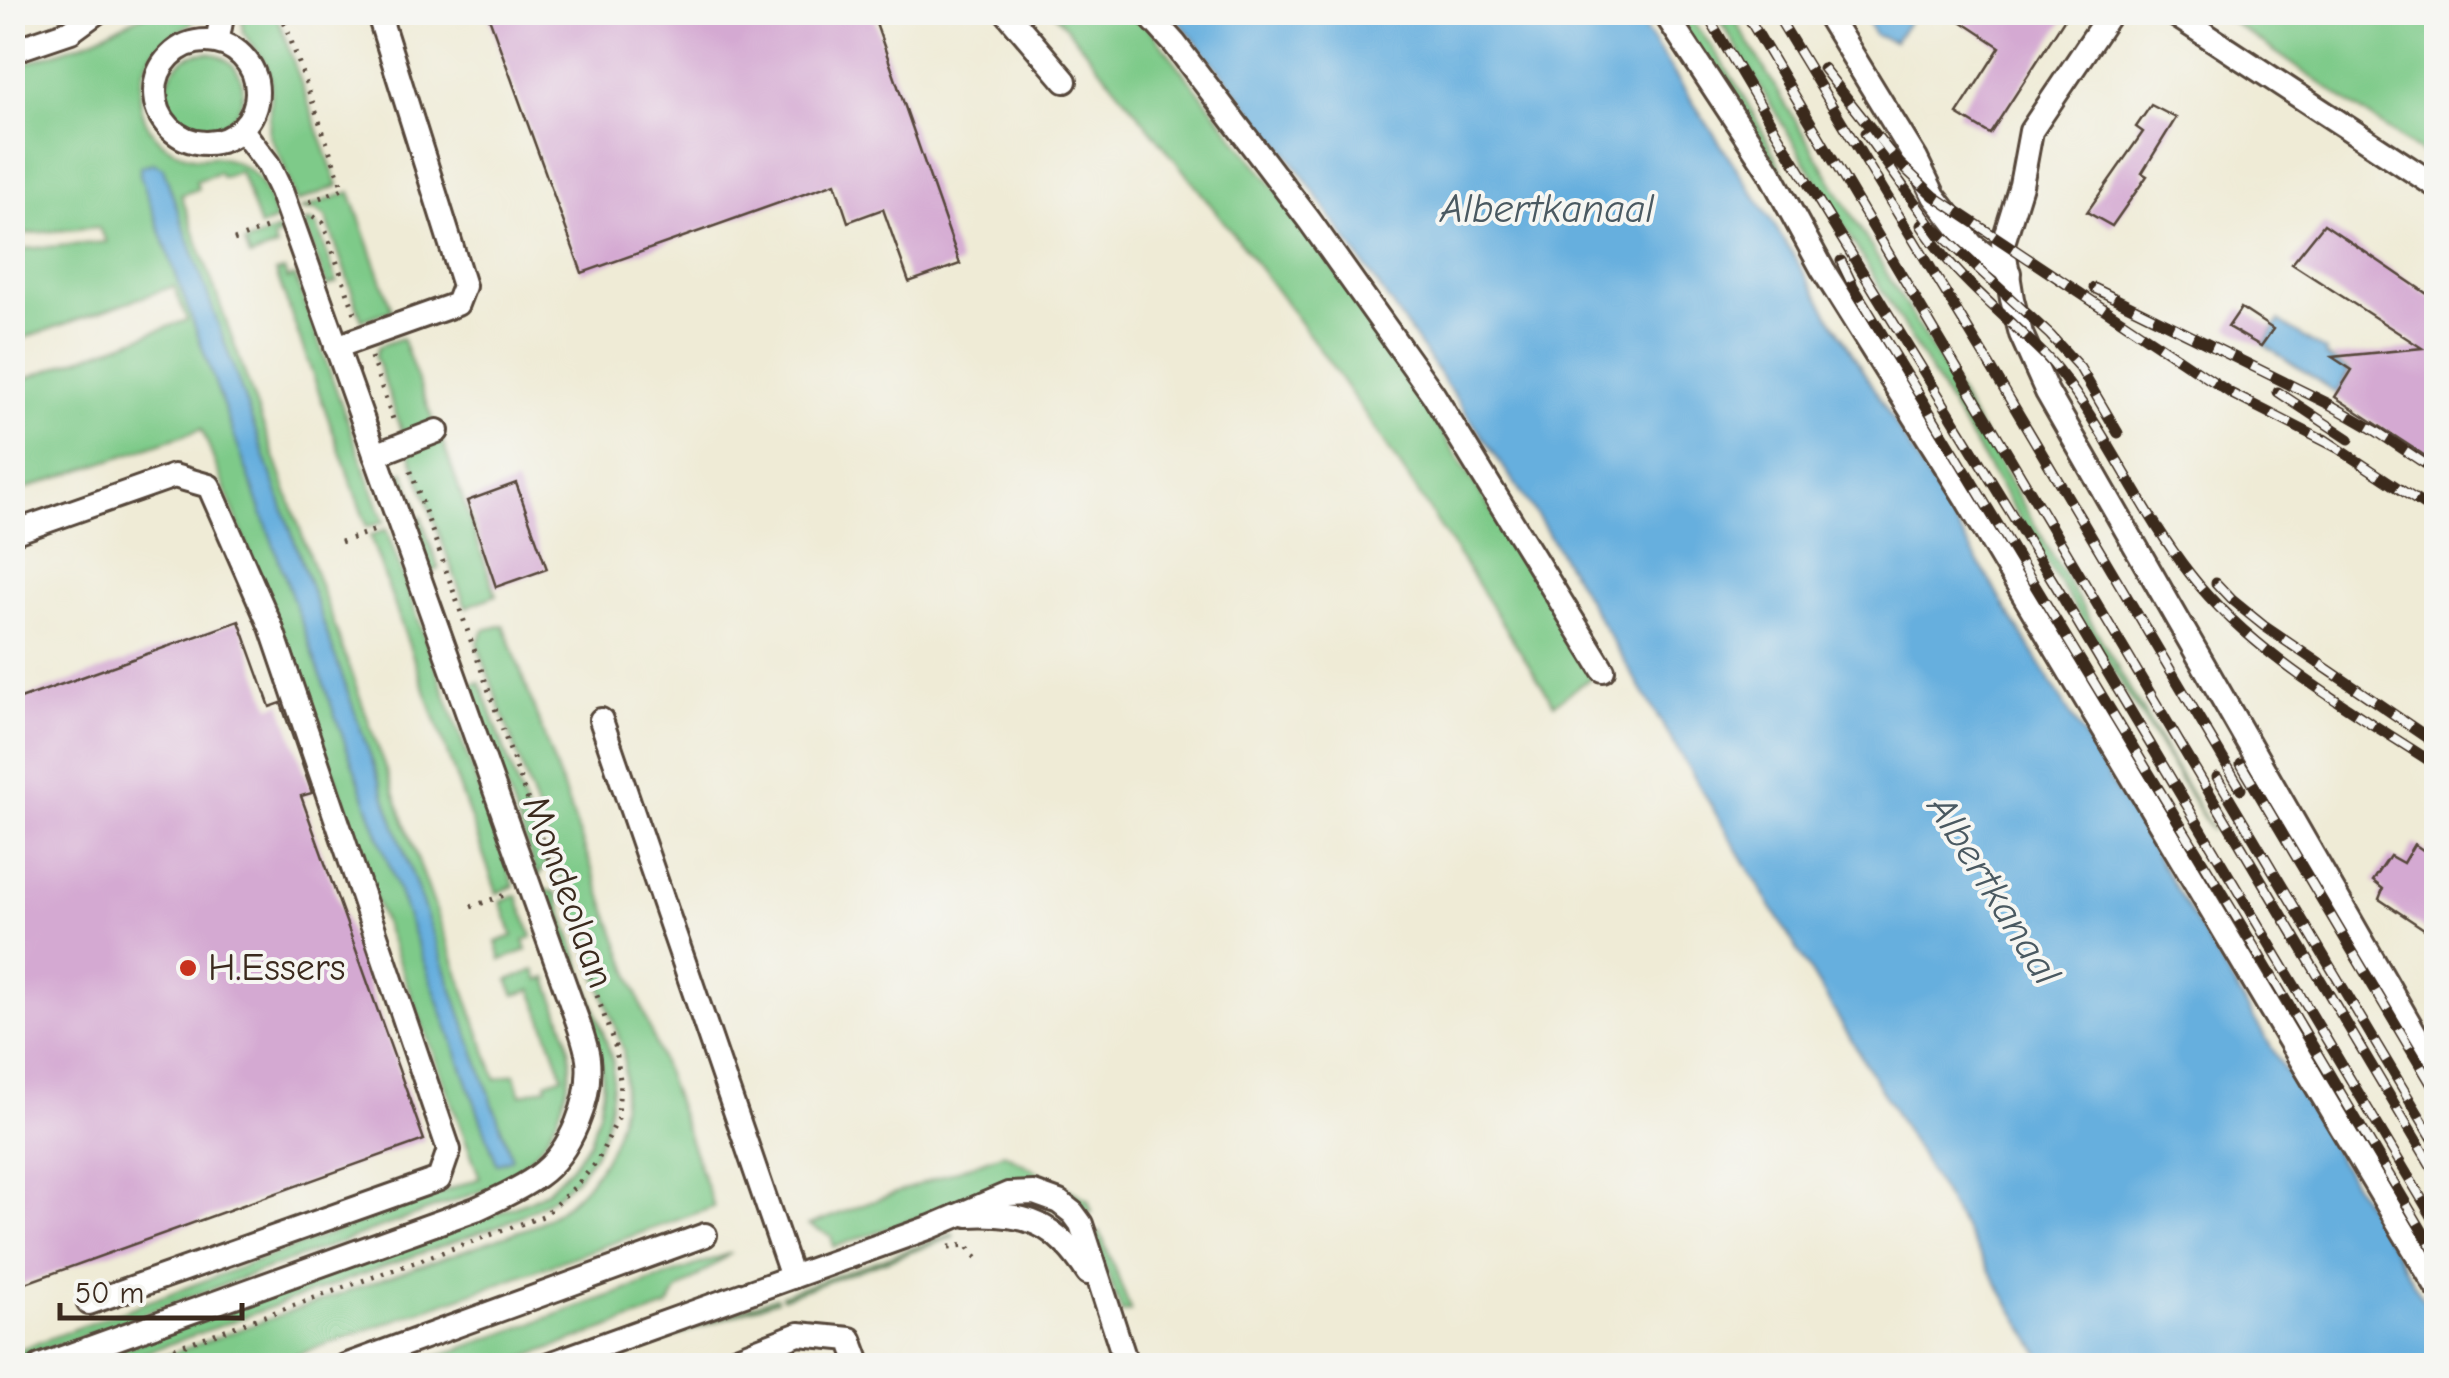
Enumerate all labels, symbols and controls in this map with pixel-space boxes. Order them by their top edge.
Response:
water label: Albertkanaal [1439,186,1655,232]
water label: Albertkanaal [1917,786,2071,994]
street label: Mondeolaan [513,790,623,994]
place label: H.Essers [208,946,346,990]
marker: H.Essers [177,957,199,979]
scale bar [60,1258,242,1320]
text: 50 m [75,1276,144,1311]

